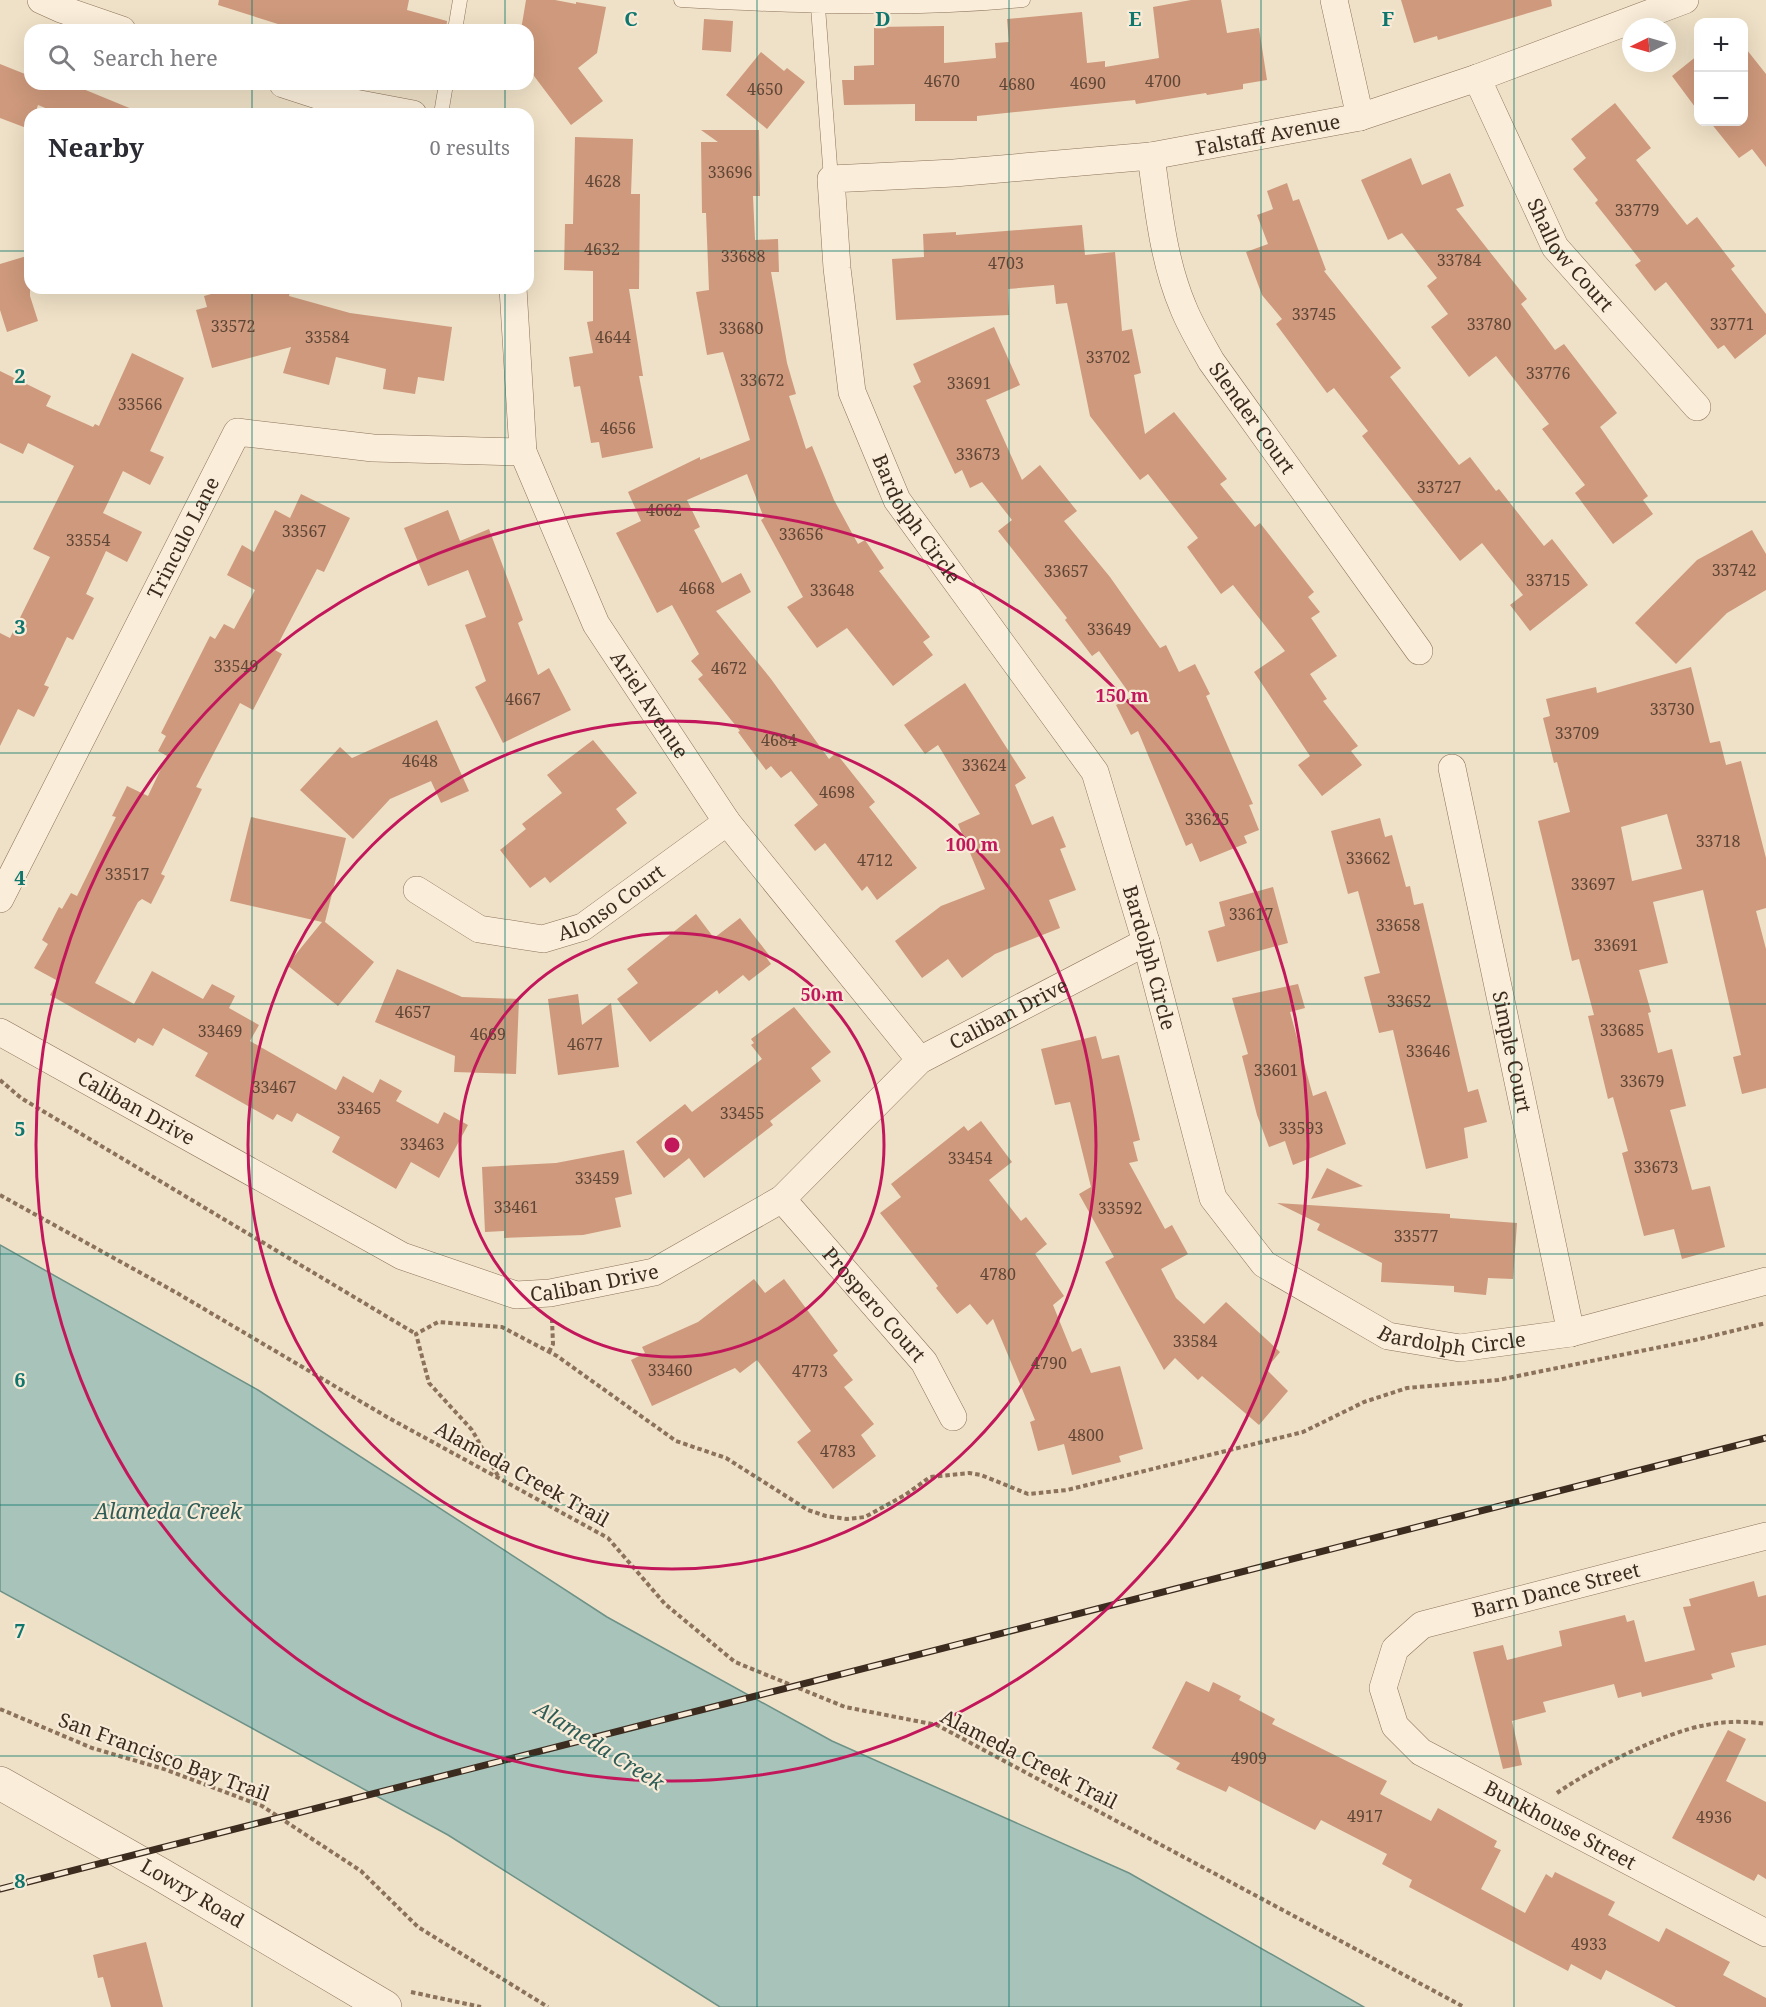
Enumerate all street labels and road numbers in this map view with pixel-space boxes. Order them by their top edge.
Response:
street label: Falstaff Avenue [1193,107,1342,162]
street label: Shallow Court [1521,194,1620,317]
street label: Slender Court [1203,357,1302,479]
street label: Bardolph Circle [866,450,967,589]
street label: Trinculo Lane [141,472,225,603]
street label: Ariel Avenue [605,646,695,763]
street label: Alonso Court [554,858,670,947]
street label: Bardolph Circle [1117,882,1182,1033]
street label: Caliban Drive [944,971,1072,1055]
street label: Simple Court [1486,988,1538,1115]
street label: Caliban Drive [73,1064,200,1151]
street label: Prospero Court [817,1241,932,1367]
street label: Caliban Drive [529,1257,661,1307]
street label: Bardolph Circle [1373,1319,1527,1362]
street label: Alameda Creek Trail [430,1414,614,1533]
street label: Barn Dance Street [1469,1556,1643,1623]
street label: Alameda Creek Trail [936,1702,1122,1815]
street label: San Francisco Bay Trail [55,1706,273,1807]
street label: Bunkhouse Street [1480,1774,1641,1876]
street label: Lowry Road [136,1852,249,1934]

